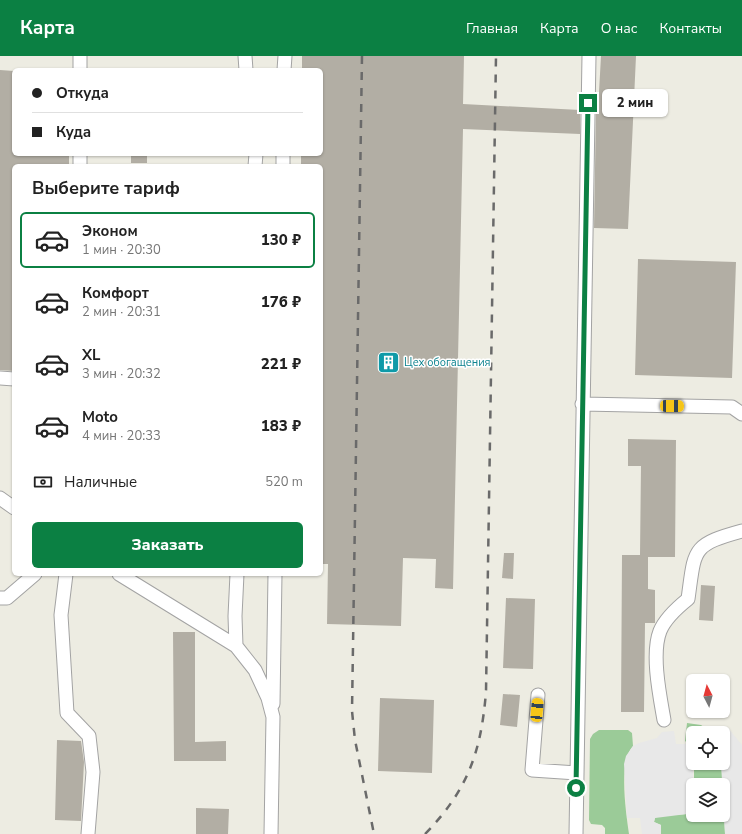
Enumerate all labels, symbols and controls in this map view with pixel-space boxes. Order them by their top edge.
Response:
text: Карта [20,15,75,41]
text: Главная [466,19,518,38]
text: Карта [540,19,579,38]
text: О нас [601,19,637,38]
text: Контакты [659,19,722,38]
text: Откуда [56,83,109,103]
callout: 2 мин [602,89,668,117]
route end [579,94,597,112]
text: 2 мин [617,94,653,112]
text: Куда [56,122,91,142]
text: Выберите тариф [32,176,180,200]
text: Эконом [82,221,138,241]
icon: car [34,222,70,258]
text: 130 ₽ [261,230,301,250]
text: 1 мин · 20:30 [82,241,161,259]
text: Комфорт [82,283,149,303]
icon: car [34,284,70,320]
text: 176 ₽ [261,292,301,312]
text: 2 мин · 20:31 [82,303,161,321]
text: XL [82,345,101,365]
icon: car [34,346,70,382]
building icon: Цех обогащения [376,349,402,375]
text: 221 ₽ [261,354,301,374]
place label: Цех обогащения [404,355,491,370]
text: 3 мин · 20:32 [82,365,161,383]
car [660,400,684,412]
text: Moto [82,407,118,427]
icon: car [34,408,70,444]
text: 183 ₽ [261,416,301,436]
text: 4 мин · 20:33 [82,427,161,445]
icon: cash [32,471,54,493]
text: Наличные [64,472,137,492]
text: 520 m [265,473,303,491]
button: Заказать [32,522,303,568]
north arrow [686,674,730,718]
map controls [686,674,730,822]
car [530,698,544,722]
button: locate [686,726,730,770]
button: layers [686,778,730,822]
route start [567,779,585,797]

